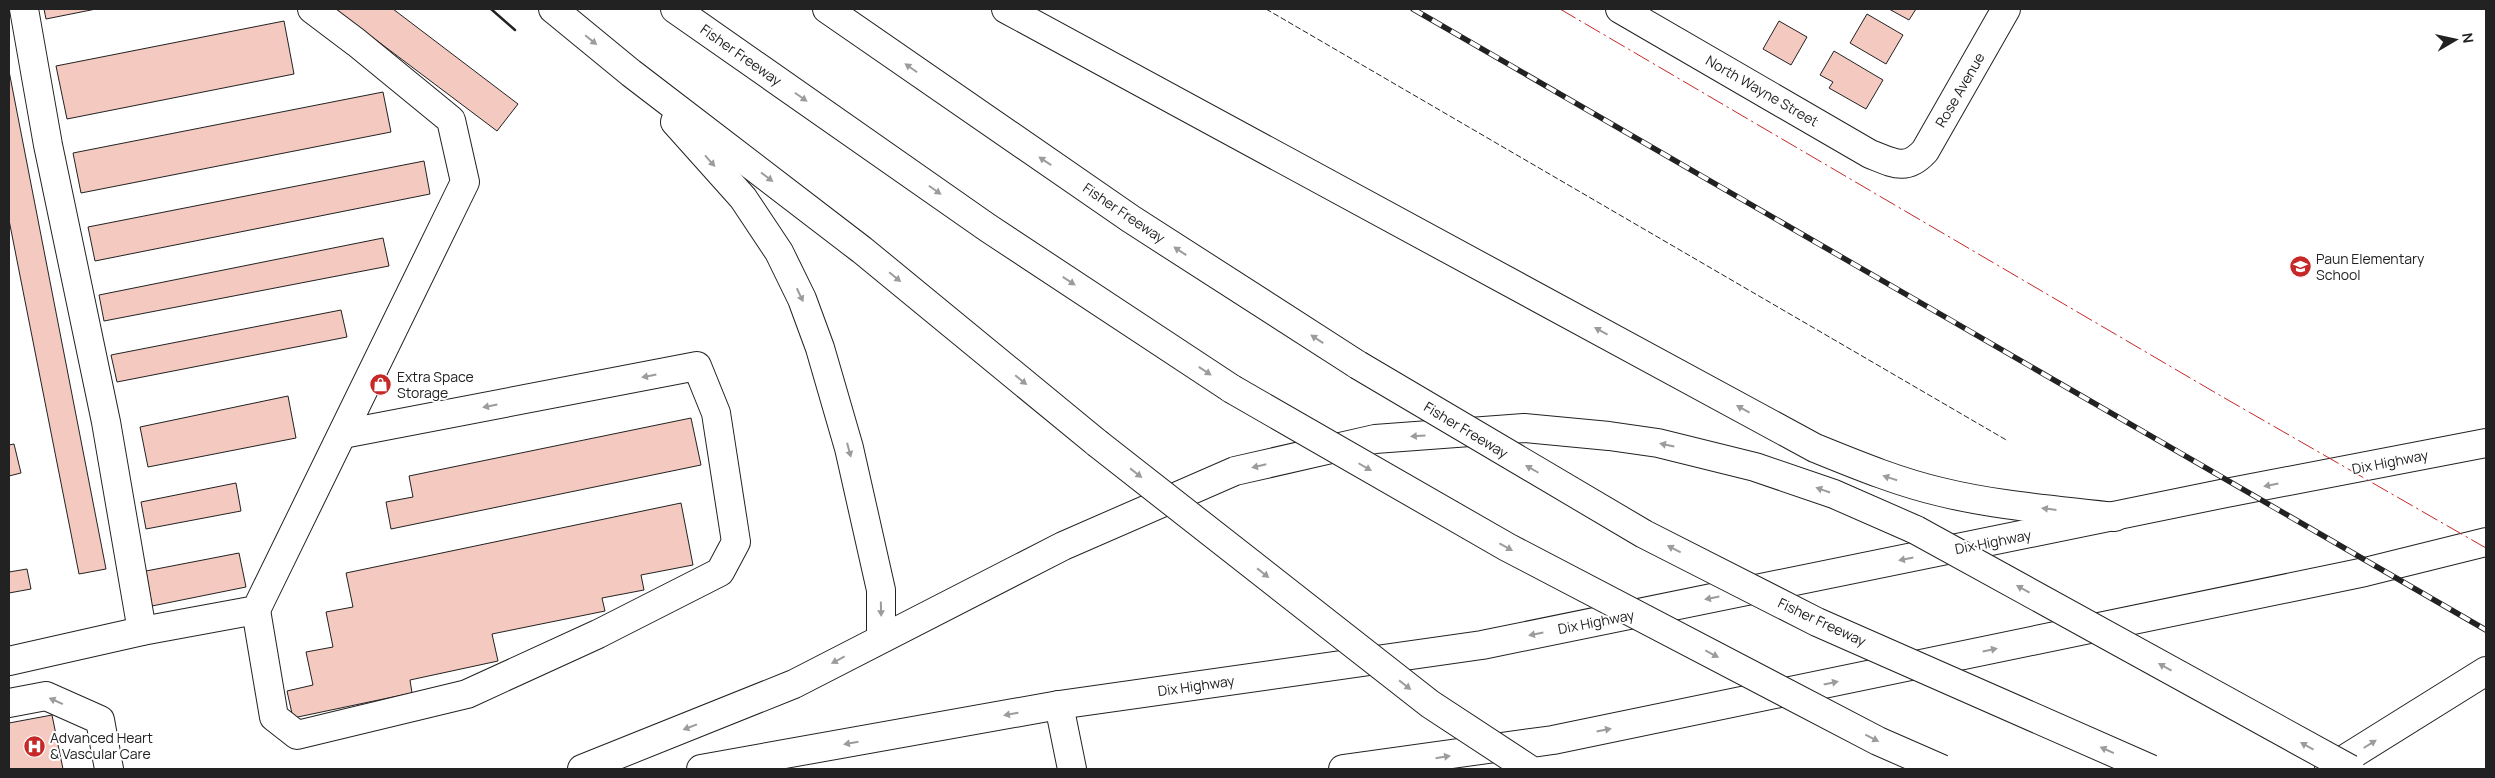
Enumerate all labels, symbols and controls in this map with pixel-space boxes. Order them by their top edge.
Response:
north arrow [2430,15,2480,65]
street label: Fisher Freeway [697,20,786,90]
text: N [2458,31,2479,44]
one-way arrow [584,34,597,45]
street label: Rose Avenue [1931,49,1989,131]
street label: North Wayne Street [1702,51,1822,131]
one-way arrow [905,63,918,73]
one-way arrow [795,92,808,102]
one-way arrow [704,155,716,167]
one-way arrow [1038,156,1052,165]
one-way arrow [760,171,773,182]
street label: Fisher Freeway [1080,178,1170,247]
one-way arrow [928,185,941,195]
one-way arrow [1174,246,1187,256]
place label: Paun Elementary School [2316,249,2425,284]
school or university icon: Paun Elementary School [2288,255,2312,279]
one-way arrow [888,271,901,282]
one-way arrow [1062,276,1076,286]
one-way arrow [796,288,804,302]
one-way arrow [1594,327,1607,336]
one-way arrow [1310,334,1324,344]
one-way arrow [1198,366,1211,376]
place label: Extra Space Storage [397,367,474,402]
one-way arrow [641,372,657,380]
shop icon: Extra Space Storage [369,373,393,397]
one-way arrow [1014,374,1027,385]
street label: Fisher Freeway [1421,397,1512,463]
one-way arrow [481,403,497,411]
one-way arrow [1736,405,1751,413]
one-way arrow [1410,432,1426,440]
one-way arrow [1659,441,1674,449]
one-way arrow [845,442,853,458]
street label: Dix Highway [2350,445,2430,478]
one-way arrow [1251,462,1266,470]
one-way arrow [1358,462,1371,471]
one-way arrow [1525,465,1540,473]
one-way arrow [1129,467,1142,478]
one-way arrow [1883,473,1898,481]
one-way arrow [2263,481,2279,489]
one-way arrow [1815,486,1830,493]
one-way arrow [2041,505,2057,513]
street label: Dix Highway [1953,525,2033,558]
one-way arrow [1500,542,1513,551]
one-way arrow [1667,545,1681,553]
one-way arrow [1898,556,1914,564]
one-way arrow [1256,568,1269,579]
one-way arrow [2015,585,2030,593]
street label: Fisher Freeway [1775,593,1870,651]
one-way arrow [1704,595,1720,603]
one-way arrow [877,601,885,617]
street label: Dix Highway [1556,605,1636,638]
one-way arrow [1528,630,1544,638]
one-way arrow [1983,645,1999,653]
one-way arrow [1706,650,1719,659]
one-way arrow [831,656,846,664]
one-way arrow [2158,663,2172,672]
street label: Dix Highway [1156,671,1236,700]
one-way arrow [1398,679,1411,690]
one-way arrow [1824,679,1839,687]
one-way arrow [49,696,63,704]
one-way arrow [1003,710,1019,718]
one-way arrow [682,723,697,731]
one-way arrow [1596,726,1611,734]
place label: Advanced Heart & Vascular Care [50,728,153,763]
hospital icon: Advanced Heart & Vascular Care [22,734,46,758]
one-way arrow [1865,734,1879,742]
one-way arrow [843,739,859,747]
one-way arrow [2364,739,2377,749]
one-way arrow [2300,742,2315,750]
one-way arrow [2100,745,2114,753]
one-way arrow [1436,752,1452,760]

